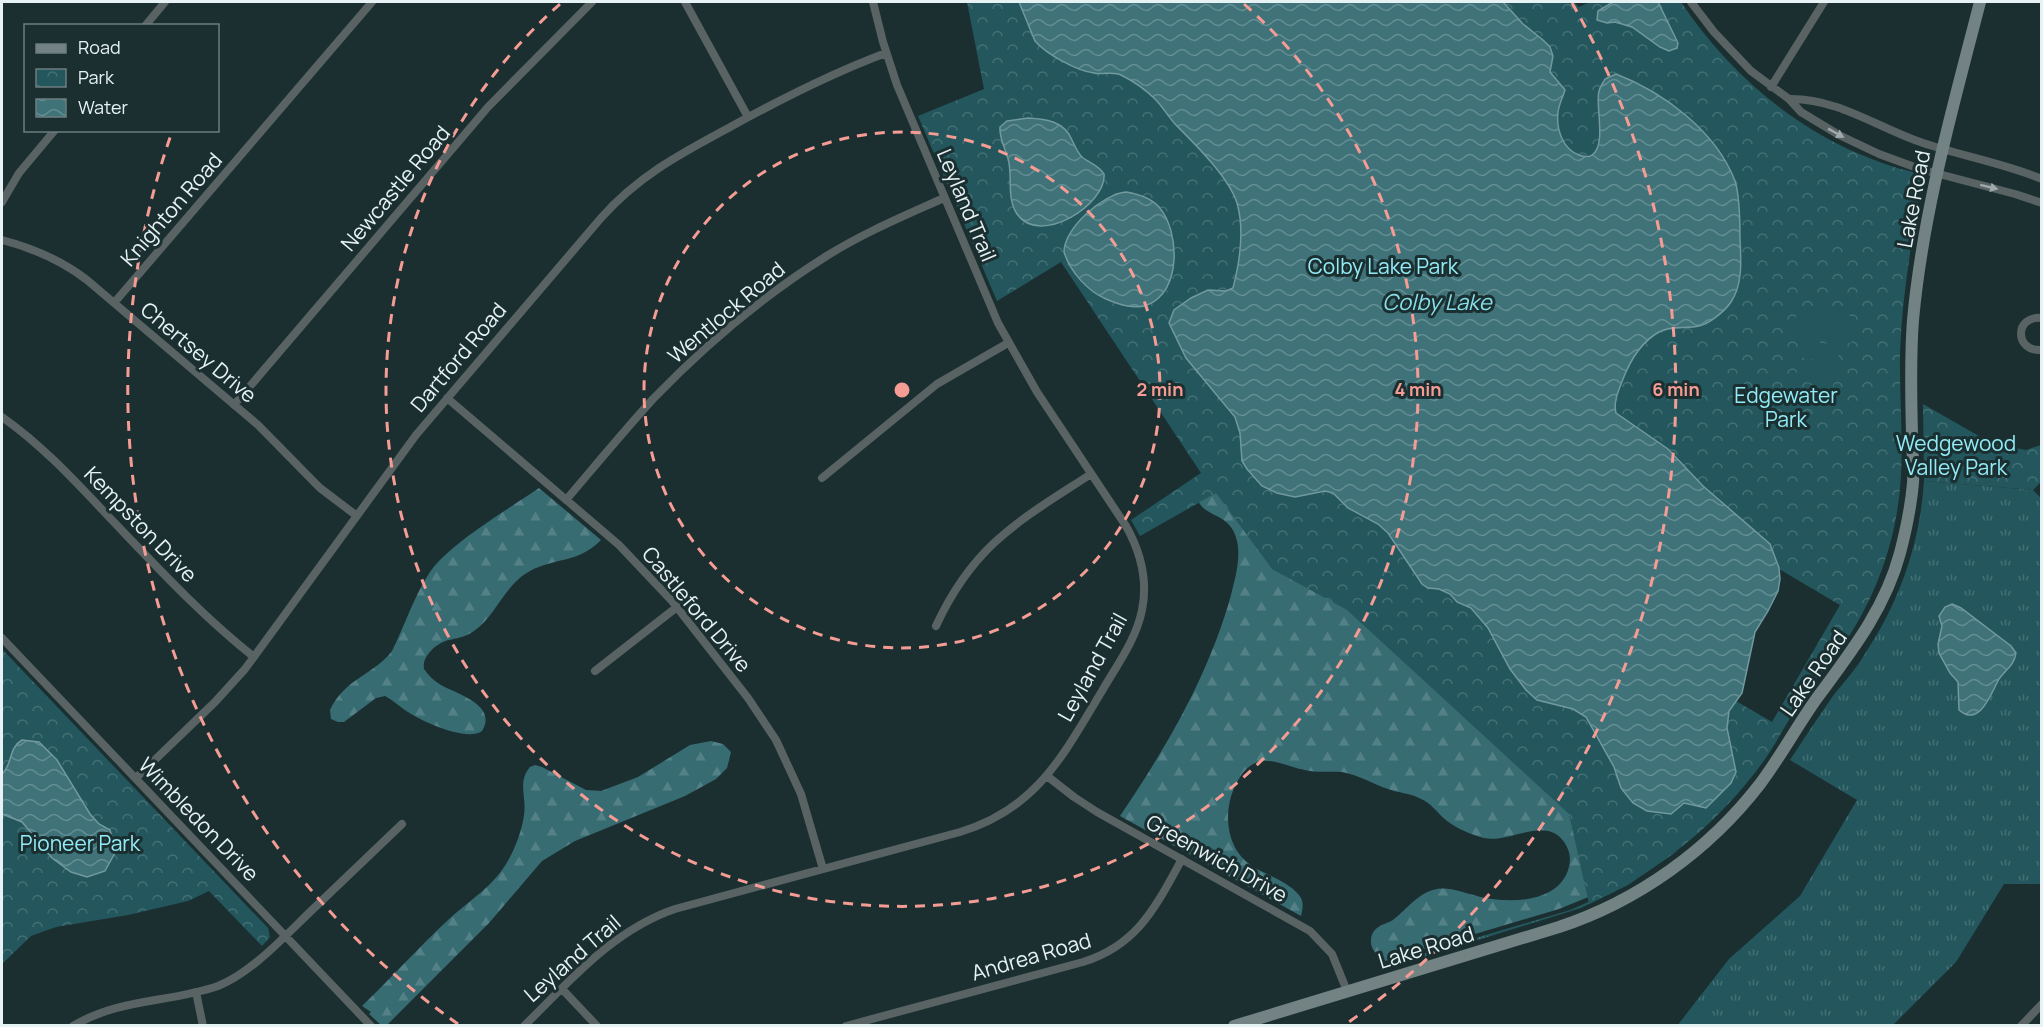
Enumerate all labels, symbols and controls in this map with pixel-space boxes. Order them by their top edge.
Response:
legend [24,24,219,132]
text: Road [78,35,121,59]
text: Park [78,65,115,89]
text: Water [78,95,128,119]
street label: Newcastle Road [334,119,456,257]
one-way arrow [1827,128,1844,138]
street label: Leyland Trail [931,144,1003,266]
street label: Knighton Road [114,146,228,272]
street label: Lake Road [1890,148,1936,250]
one-way arrow [1980,183,1998,193]
park label: Colby Lake Park [1308,252,1459,280]
street label: Wentlock Road [662,255,790,369]
water label: Colby Lake [1382,287,1493,317]
street label: Chertsey Drive [135,295,263,409]
street label: Dartford Road [404,296,512,418]
text: 2 min [1137,377,1183,401]
text: 4 min [1394,377,1442,401]
text: 6 min [1652,377,1700,401]
centre of rings [892,380,912,400]
park label: Edgewater Park [1734,381,1838,433]
park label: Wedgewood Valley Park [1896,429,2016,481]
street label: Kempston Drive [79,460,203,588]
street label: Castleford Drive [636,540,758,678]
street label: Leyland Trail [1051,608,1133,726]
street label: Lake Road [1773,624,1853,722]
street label: Wimbledon Drive [133,751,265,887]
street label: Greenwich Drive [1141,808,1293,908]
park label: Pioneer Park [20,829,141,857]
street label: Leyland Trail [518,908,626,1008]
street label: Lake Road [1375,919,1477,975]
street label: Andrea Road [968,926,1094,986]

